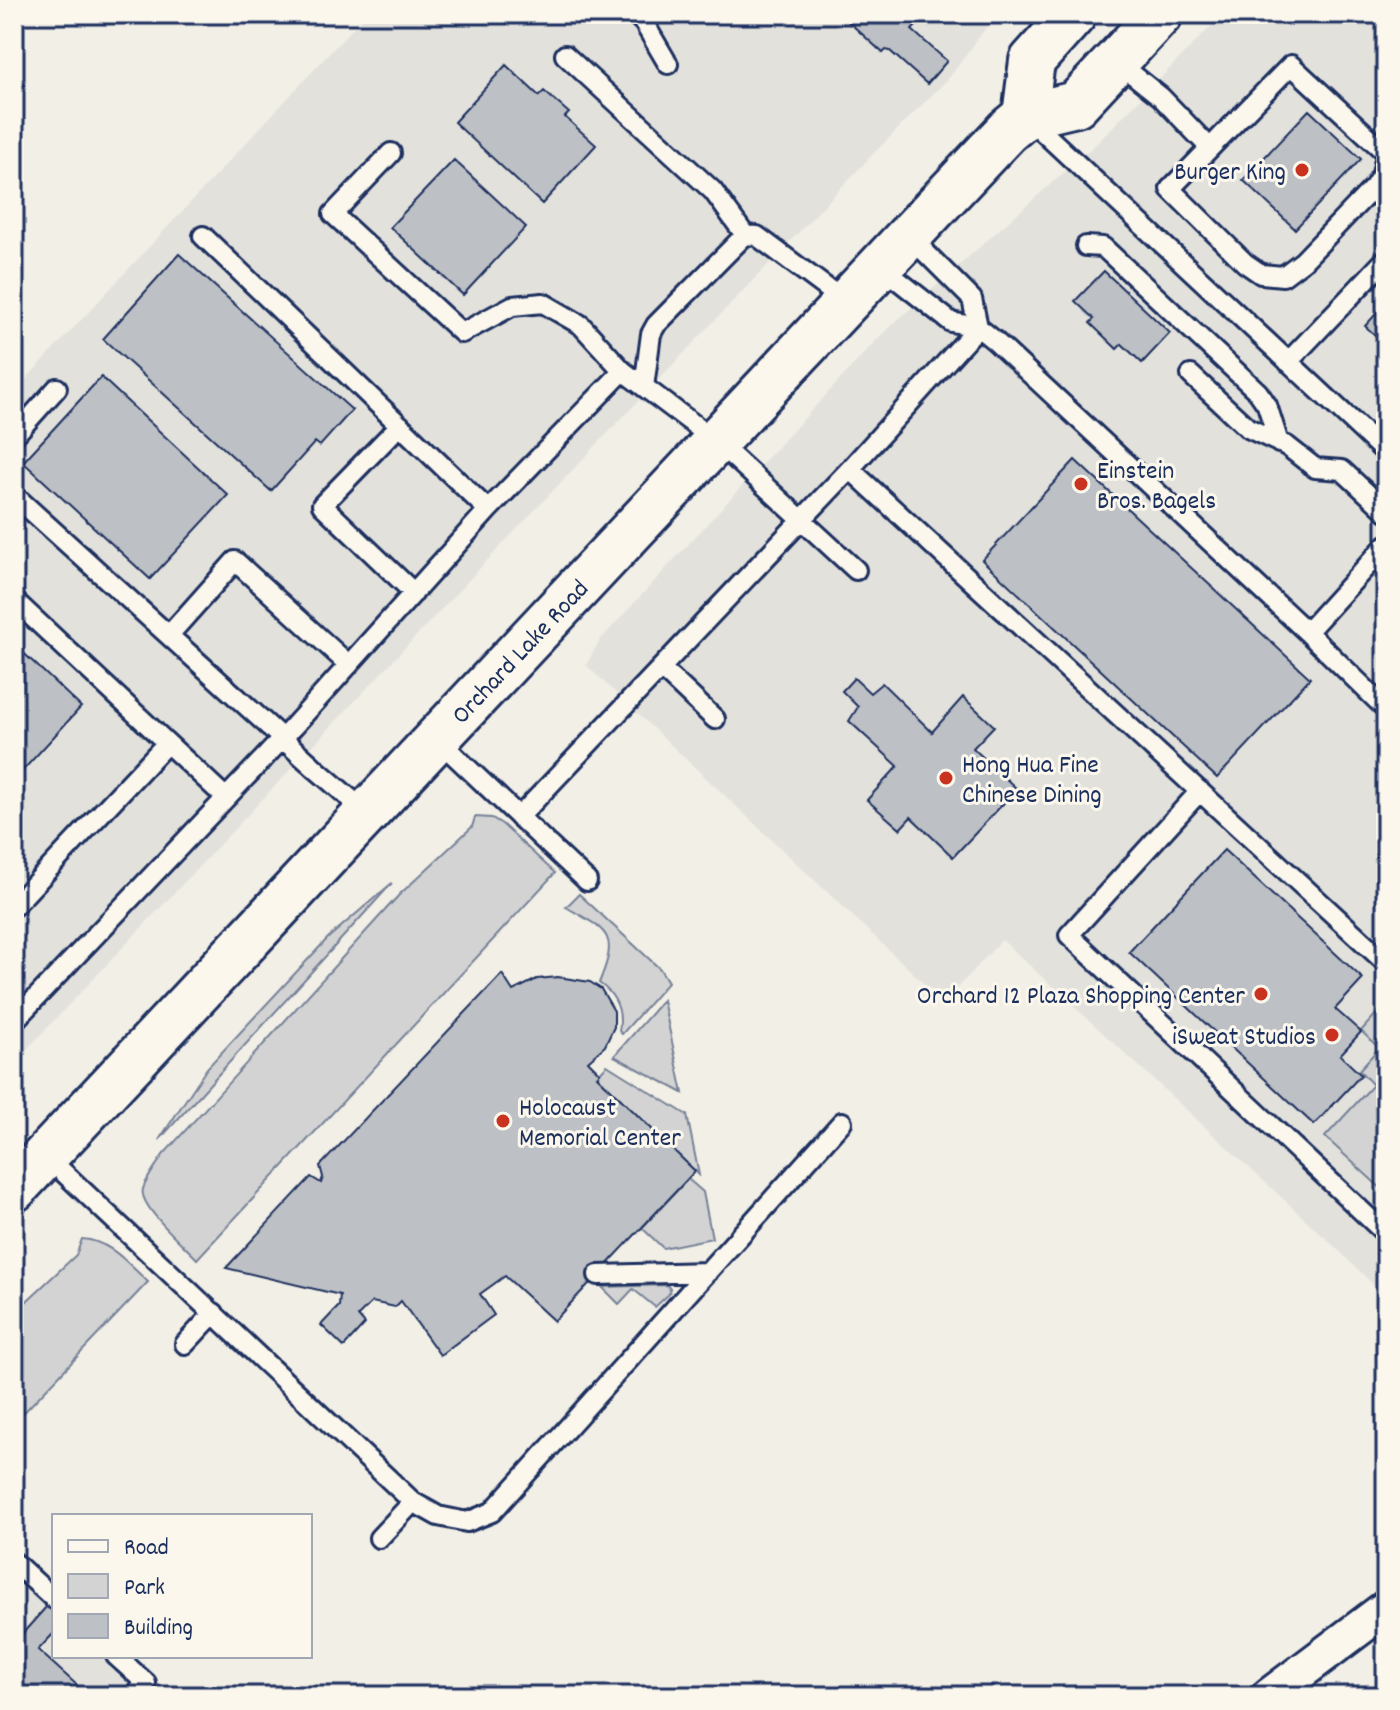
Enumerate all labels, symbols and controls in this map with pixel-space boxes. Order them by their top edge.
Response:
place label: Burger King [1174,155,1286,192]
marker: Burger King [1293,161,1311,179]
place label: Einstein Bros. Bagels [1097,454,1216,521]
marker: Einstein Bros. Bagels [1072,475,1090,493]
street label: Orchard Lake Road [444,573,599,734]
place label: Hong Hua Fine Chinese Dining [962,748,1102,815]
marker: Hong Hua Fine Chinese Dining [937,769,955,787]
place label: Orchard 12 Plaza Shopping Center [917,979,1245,1016]
marker: Orchard 12 Plaza Shopping Center [1252,985,1270,1003]
place label: iSweat Studios [1172,1020,1316,1057]
marker: iSweat Studios [1323,1026,1341,1044]
place label: Holocaust Memorial Center [519,1091,681,1158]
marker: Holocaust Memorial Center [494,1112,512,1130]
legend [52,1514,312,1658]
text: Road [124,1532,169,1566]
text: Park [124,1572,165,1606]
text: Building [124,1612,193,1646]

